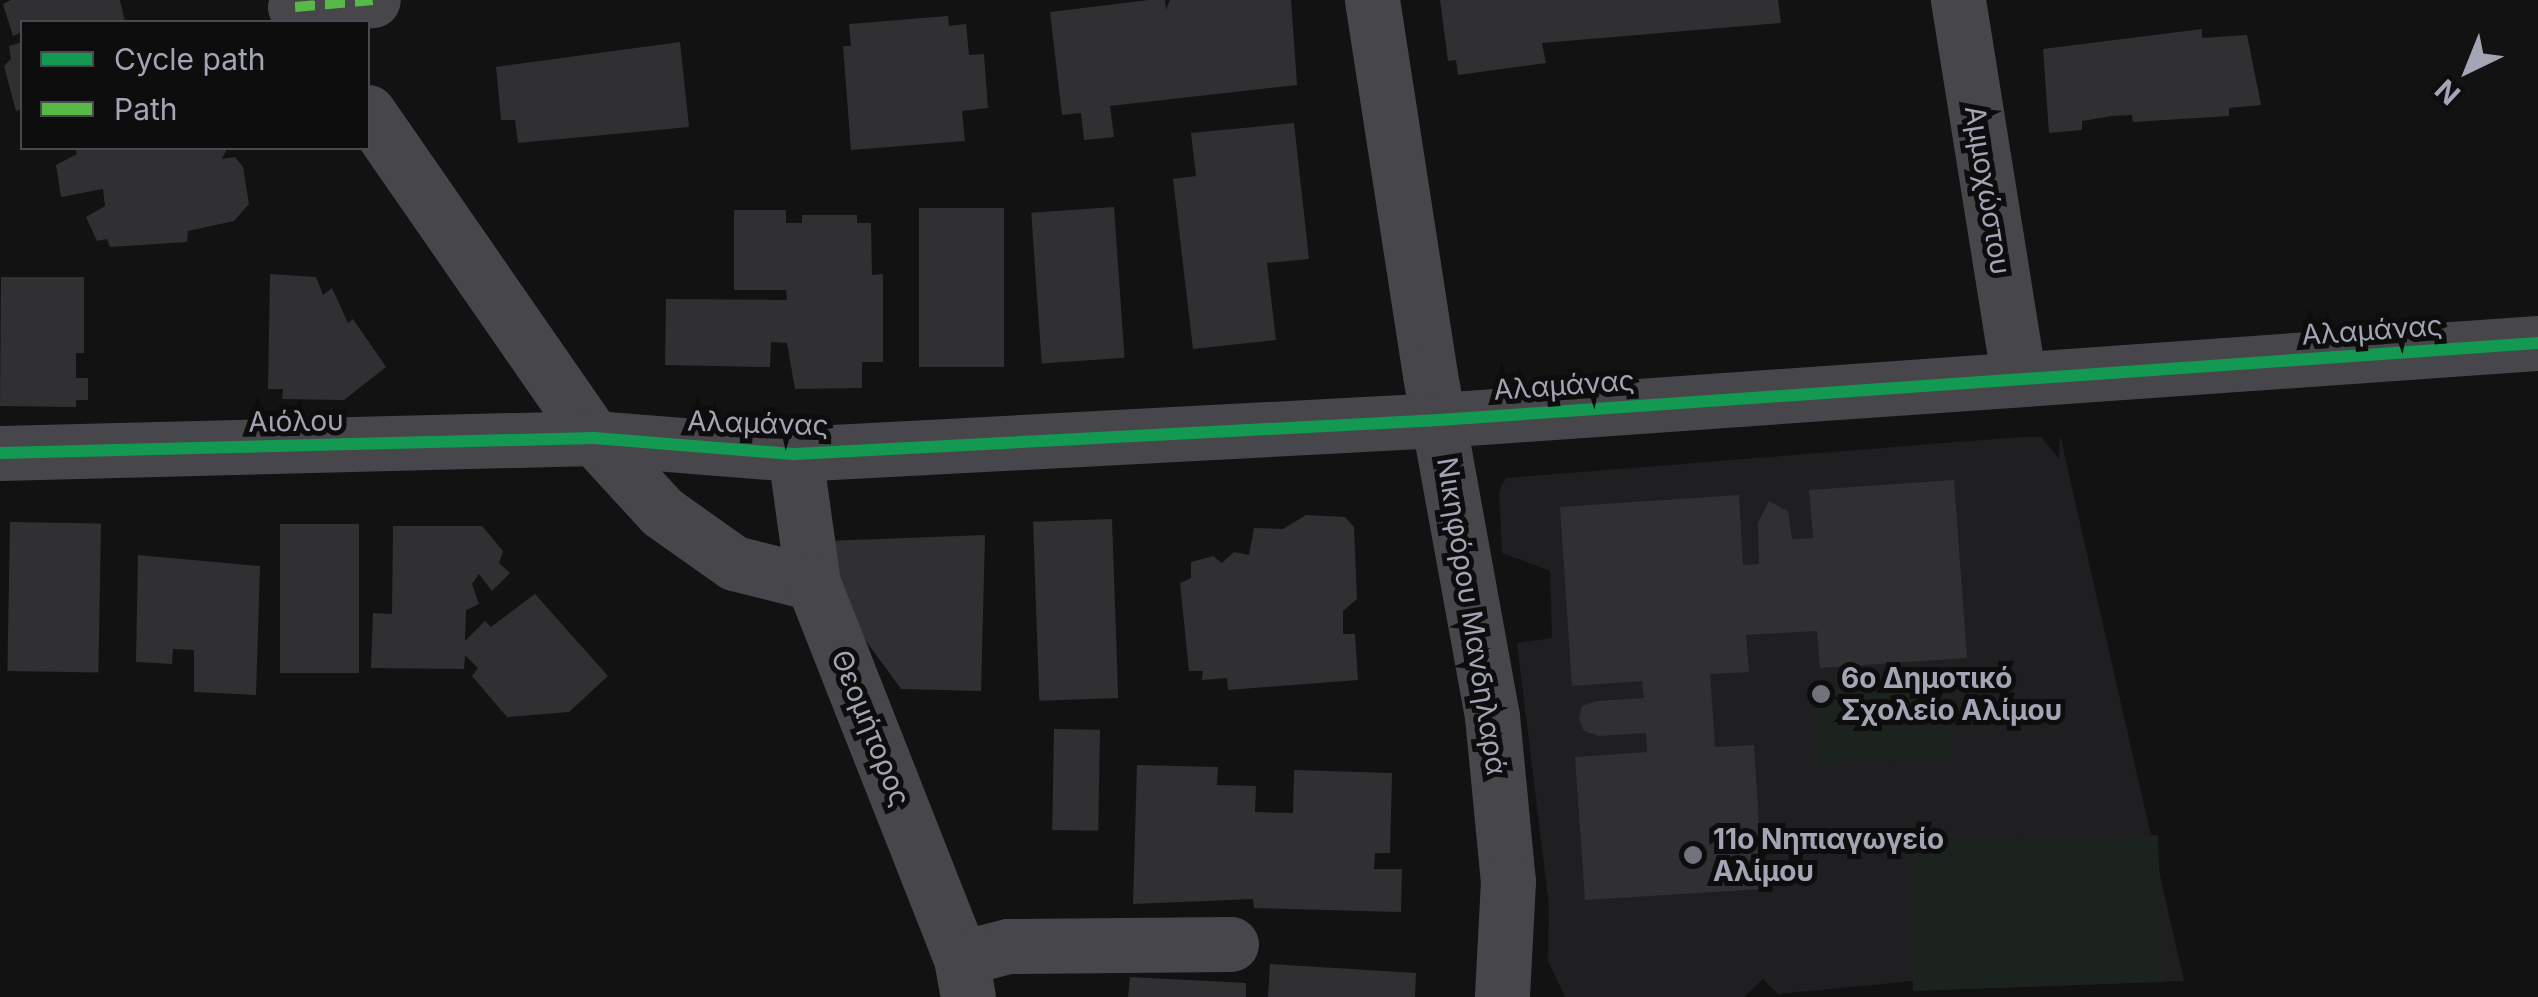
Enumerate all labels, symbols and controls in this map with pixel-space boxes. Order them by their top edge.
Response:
legend [20,20,370,150]
north arrow [2418,20,2518,120]
text: Cycle path [114,41,266,77]
text: N [2428,72,2467,112]
text: Path [114,91,178,127]
street label: Αμμοχώστου [1958,103,2018,277]
street label: Αλαμάνας [2300,308,2444,352]
street label: Αλαμάνας [1492,363,1636,407]
street label: Αιόλου [248,403,344,439]
street label: Αλαμάνας [687,404,829,442]
street label: Νικηφόρου Μανδηλαρά [1430,455,1514,777]
street label: Θεομήτορος [824,645,918,811]
place label: 6ο Δημοτικό Σχολείο Αλίμου [1841,661,2062,727]
marker: 6ο Δημοτικό Σχολείο Αλίμου [1810,683,1832,705]
place label: 11ο Νηπιαγωγείο Αλίμου [1713,822,1944,888]
marker: 11ο Νηπιαγωγείο Αλίμου [1682,844,1704,866]

